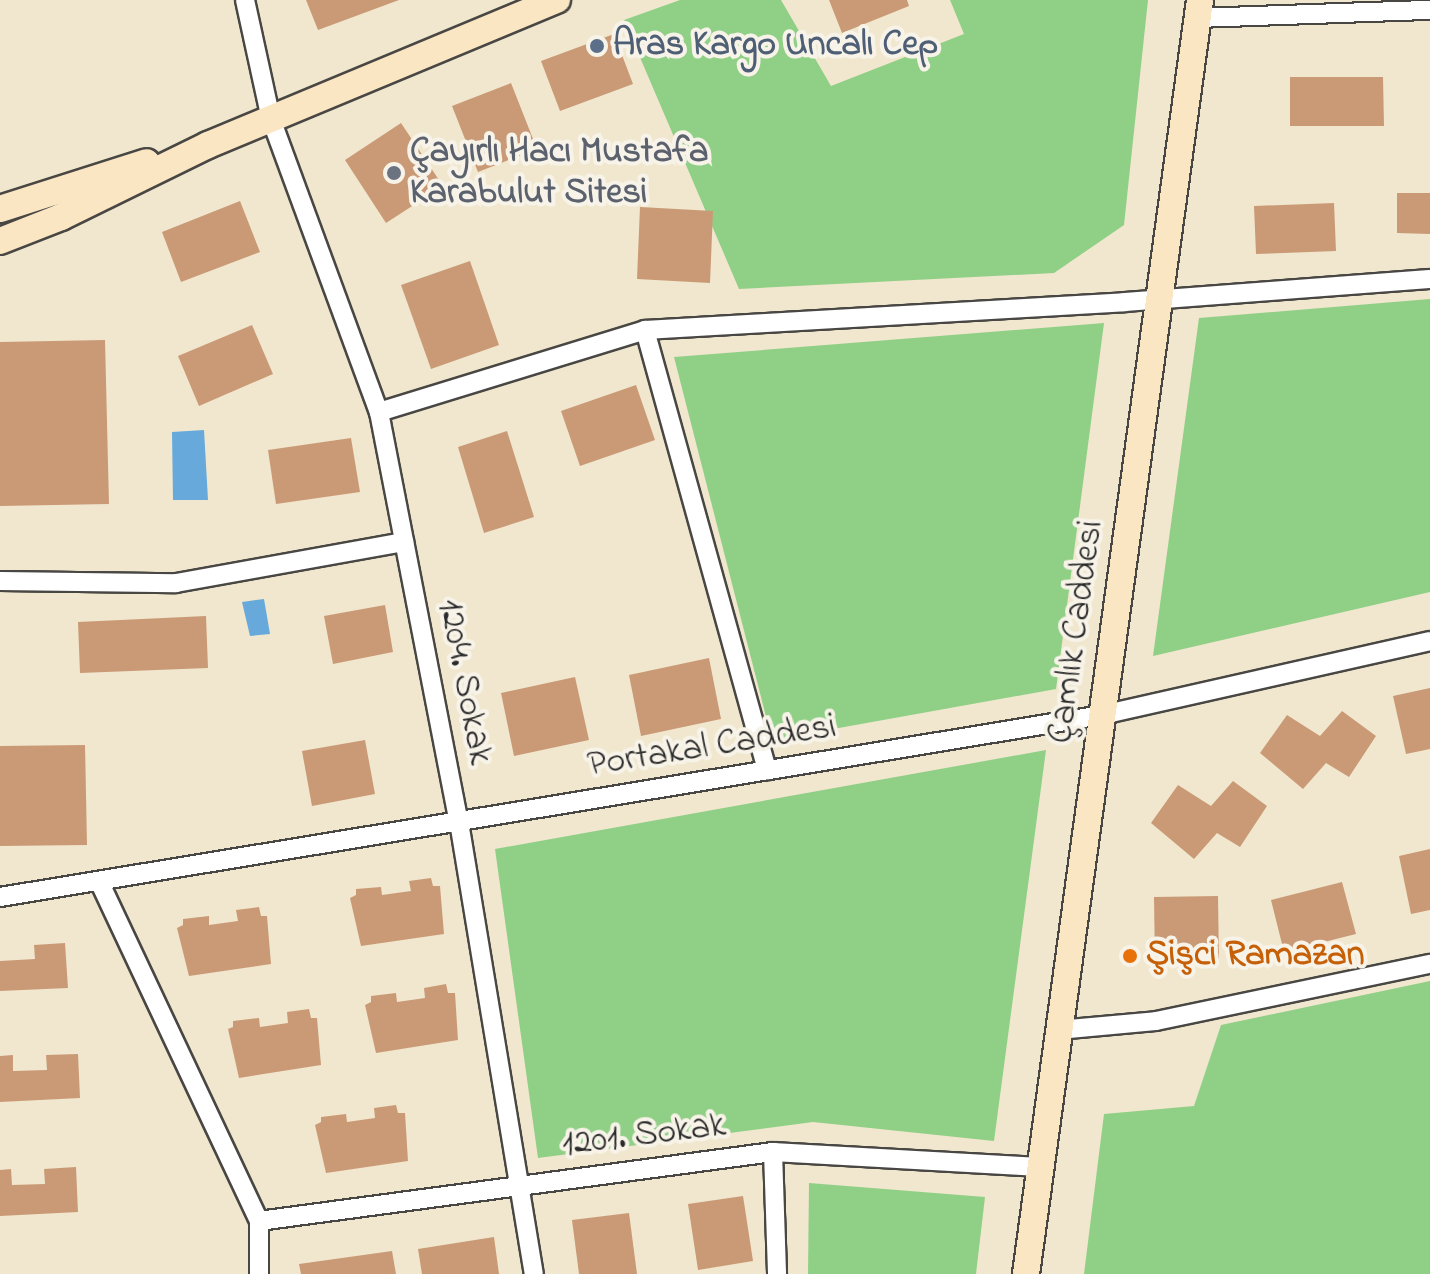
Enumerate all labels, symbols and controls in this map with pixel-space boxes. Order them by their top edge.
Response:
place label: Aras Kargo Uncalı Cep [613,24,938,68]
marker: Aras Kargo Uncalı Cep [588,37,606,55]
place label: Çayırlı Hacı Mustafa Karabulut Sitesi [410,130,709,215]
marker: Çayırlı Hacı Mustafa Karabulut Sitesi [385,164,403,182]
street label: Çamlık Caddesi [1040,518,1114,746]
street label: 1204. Sokak [427,596,501,768]
street label: Portakal Caddesi [585,706,839,788]
place label: Şişci Ramazan [1146,934,1364,978]
marker: Şişci Ramazan [1121,947,1139,965]
street label: 1201. Sokak [560,1105,728,1167]

